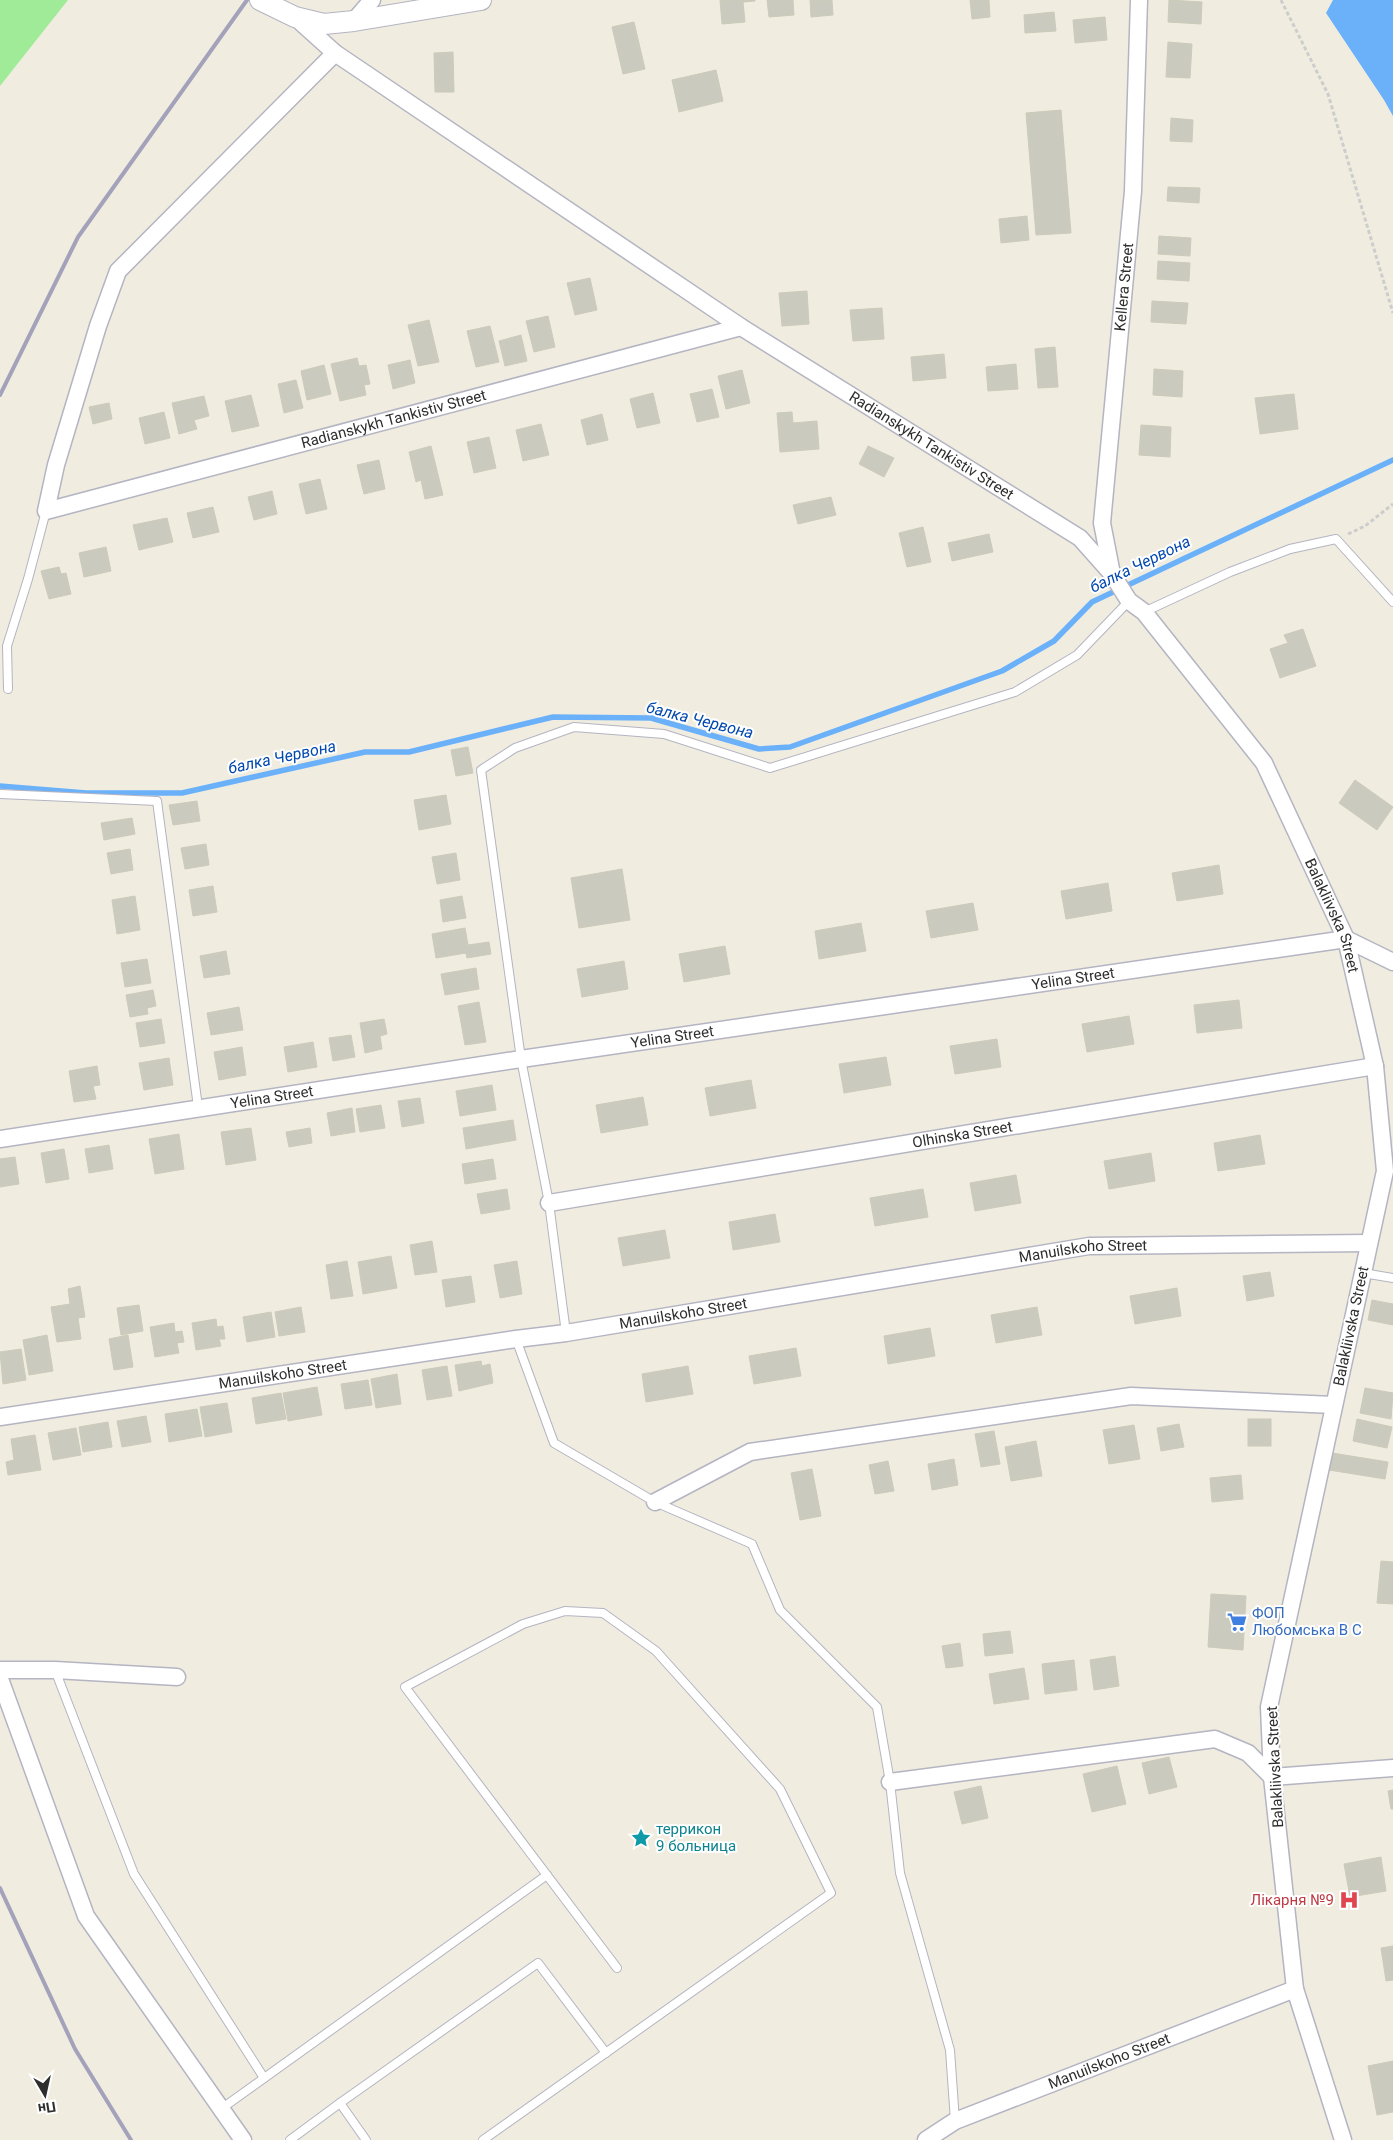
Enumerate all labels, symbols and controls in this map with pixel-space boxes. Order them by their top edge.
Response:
street label: Kellera Street [1111,242,1137,332]
street label: Radianskykh Tankistiv Street [299,386,488,452]
street label: Radianskykh Tankistiv Street [846,388,1017,504]
water label: балка Червона [1087,531,1193,597]
water label: балка Червона [645,698,755,742]
water label: балка Червона [226,736,338,778]
street label: Balakliivska Street [1301,856,1362,975]
street label: Yelina Street [1030,964,1116,994]
street label: Yelina Street [630,1022,715,1052]
street label: Yelina Street [229,1082,315,1113]
street label: Olhinska Street [911,1117,1014,1152]
street label: Manuilskoho Street [1017,1236,1147,1267]
street label: Balakliivska Street [1330,1264,1372,1387]
street label: Manuilskoho Street [618,1294,748,1333]
street label: Manuilskoho Street [218,1356,348,1393]
place label: ФОП Любомська В С [1252,1604,1362,1639]
supermarket icon: ФОП Любомська В С [1226,1611,1248,1633]
street label: Balakliivska Street [1263,1706,1287,1828]
place label: террикон 9 больница [656,1820,736,1855]
place icon: террикон 9 больница [630,1827,652,1849]
hospital icon: Лікарня №9 [1338,1889,1360,1911]
place label: Лікарня №9 [1251,1891,1334,1909]
street label: Manuilskoho Street [1046,2029,1173,2093]
north arrow [20,2070,70,2120]
text: Пн [37,2099,57,2117]

